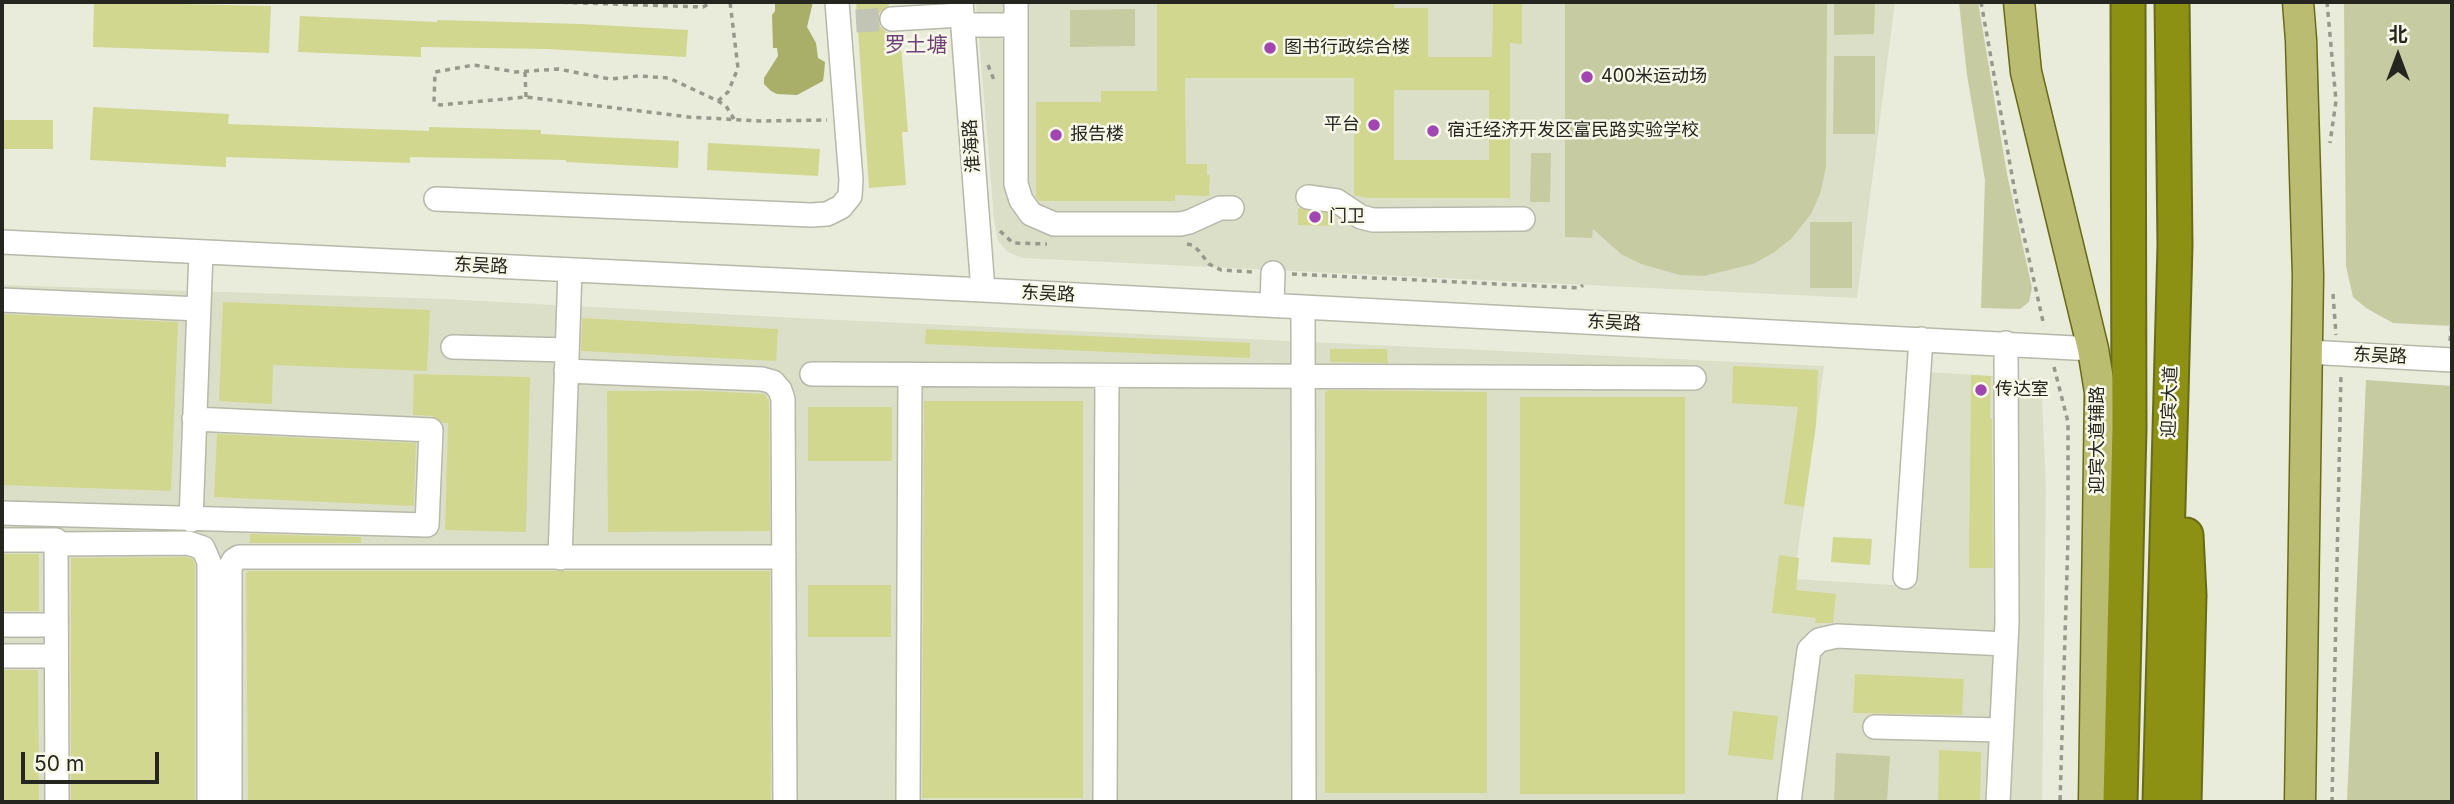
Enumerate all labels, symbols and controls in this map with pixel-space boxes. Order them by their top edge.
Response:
north arrow [2363,21,2433,91]
text: 北 [2388,23,2408,46]
district label: 罗土塘 [885,33,947,59]
place label: 图书行政综合楼 [1284,37,1410,59]
marker: 图书行政综合楼 [1262,40,1278,56]
place label: 400米运动场 [1601,66,1707,88]
marker: 400米运动场 [1579,69,1595,85]
place label: 平台 [1324,114,1360,136]
marker: 平台 [1366,117,1382,133]
street label: 淮海路 [959,118,985,174]
place label: 宿迁经济开发区富民路实验学校 [1447,120,1699,142]
marker: 宿迁经济开发区富民路实验学校 [1425,123,1441,139]
place label: 报告楼 [1070,124,1124,146]
marker: 报告楼 [1048,127,1064,143]
place label: 门卫 [1329,206,1365,228]
marker: 门卫 [1307,209,1323,225]
street label: 东吴路 [453,254,509,278]
street label: 东吴路 [1020,282,1076,306]
street label: 东吴路 [1586,311,1642,335]
street label: 东吴路 [2352,344,2408,368]
street label: 迎宾大道 [2158,366,2182,438]
place label: 传达室 [1995,379,2049,401]
marker: 传达室 [1973,382,1989,398]
street label: 迎宾大道辅路 [2087,386,2109,494]
scale bar [24,738,163,782]
text: 50 m [34,751,84,776]

